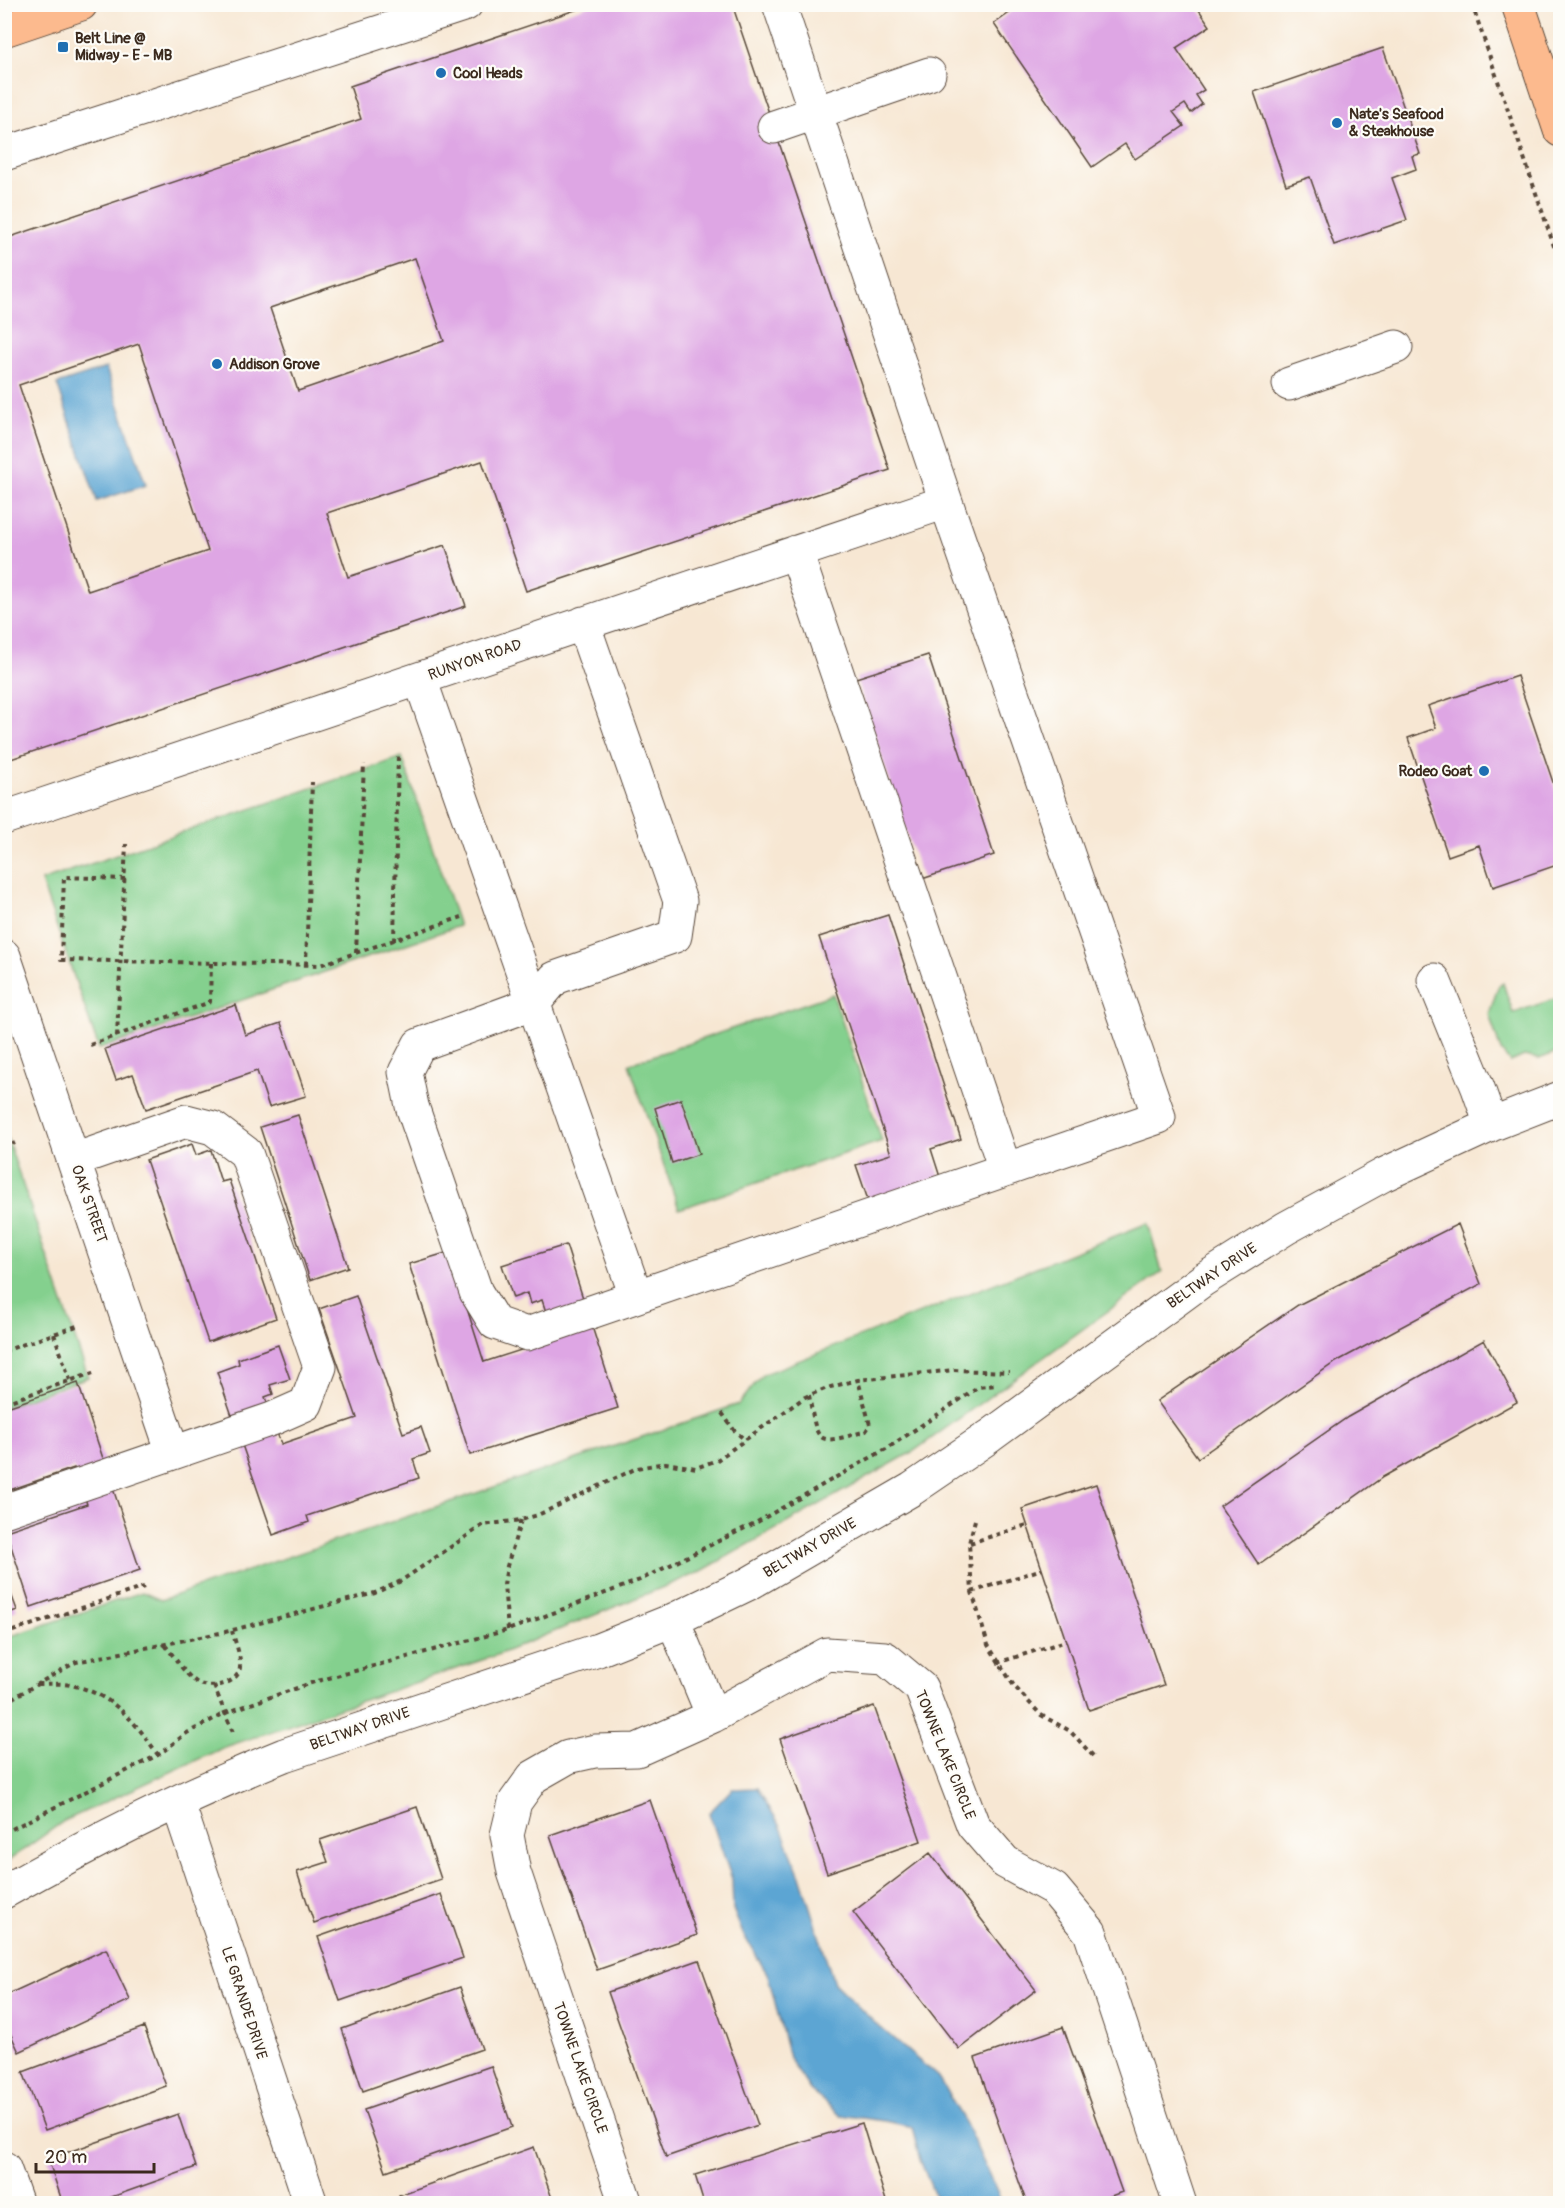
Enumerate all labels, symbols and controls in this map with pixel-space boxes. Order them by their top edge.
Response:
place label: Belt Line @ Midway - E - MB [75,29,173,65]
marker: Belt Line @ Midway - E - MB [56,40,70,54]
place label: Cool Heads [453,64,523,83]
marker: Cool Heads [434,66,448,80]
place label: Nate's Seafood & Steakhouse [1349,105,1444,141]
marker: Nate's Seafood & Steakhouse [1330,116,1344,130]
place label: Addison Grove [229,355,320,374]
marker: Addison Grove [210,357,224,371]
street label: RUNYON ROAD [426,635,524,685]
place label: Rodeo Goat [1398,762,1473,781]
marker: Rodeo Goat [1477,764,1491,778]
street label: OAK STREET [67,1162,111,1246]
street label: BELTWAY DRIVE [1163,1239,1261,1313]
street label: BELTWAY DRIVE [760,1514,860,1582]
street label: TOWNE LAKE CIRCLE [910,1688,980,1823]
street label: BELTWAY DRIVE [307,1703,413,1755]
street label: LE GRANDE DRIVE [217,1944,271,2062]
street label: TOWNE LAKE CIRCLE [549,2000,611,2136]
scale bar [36,2136,154,2174]
text: 20 m [45,2146,87,2169]

